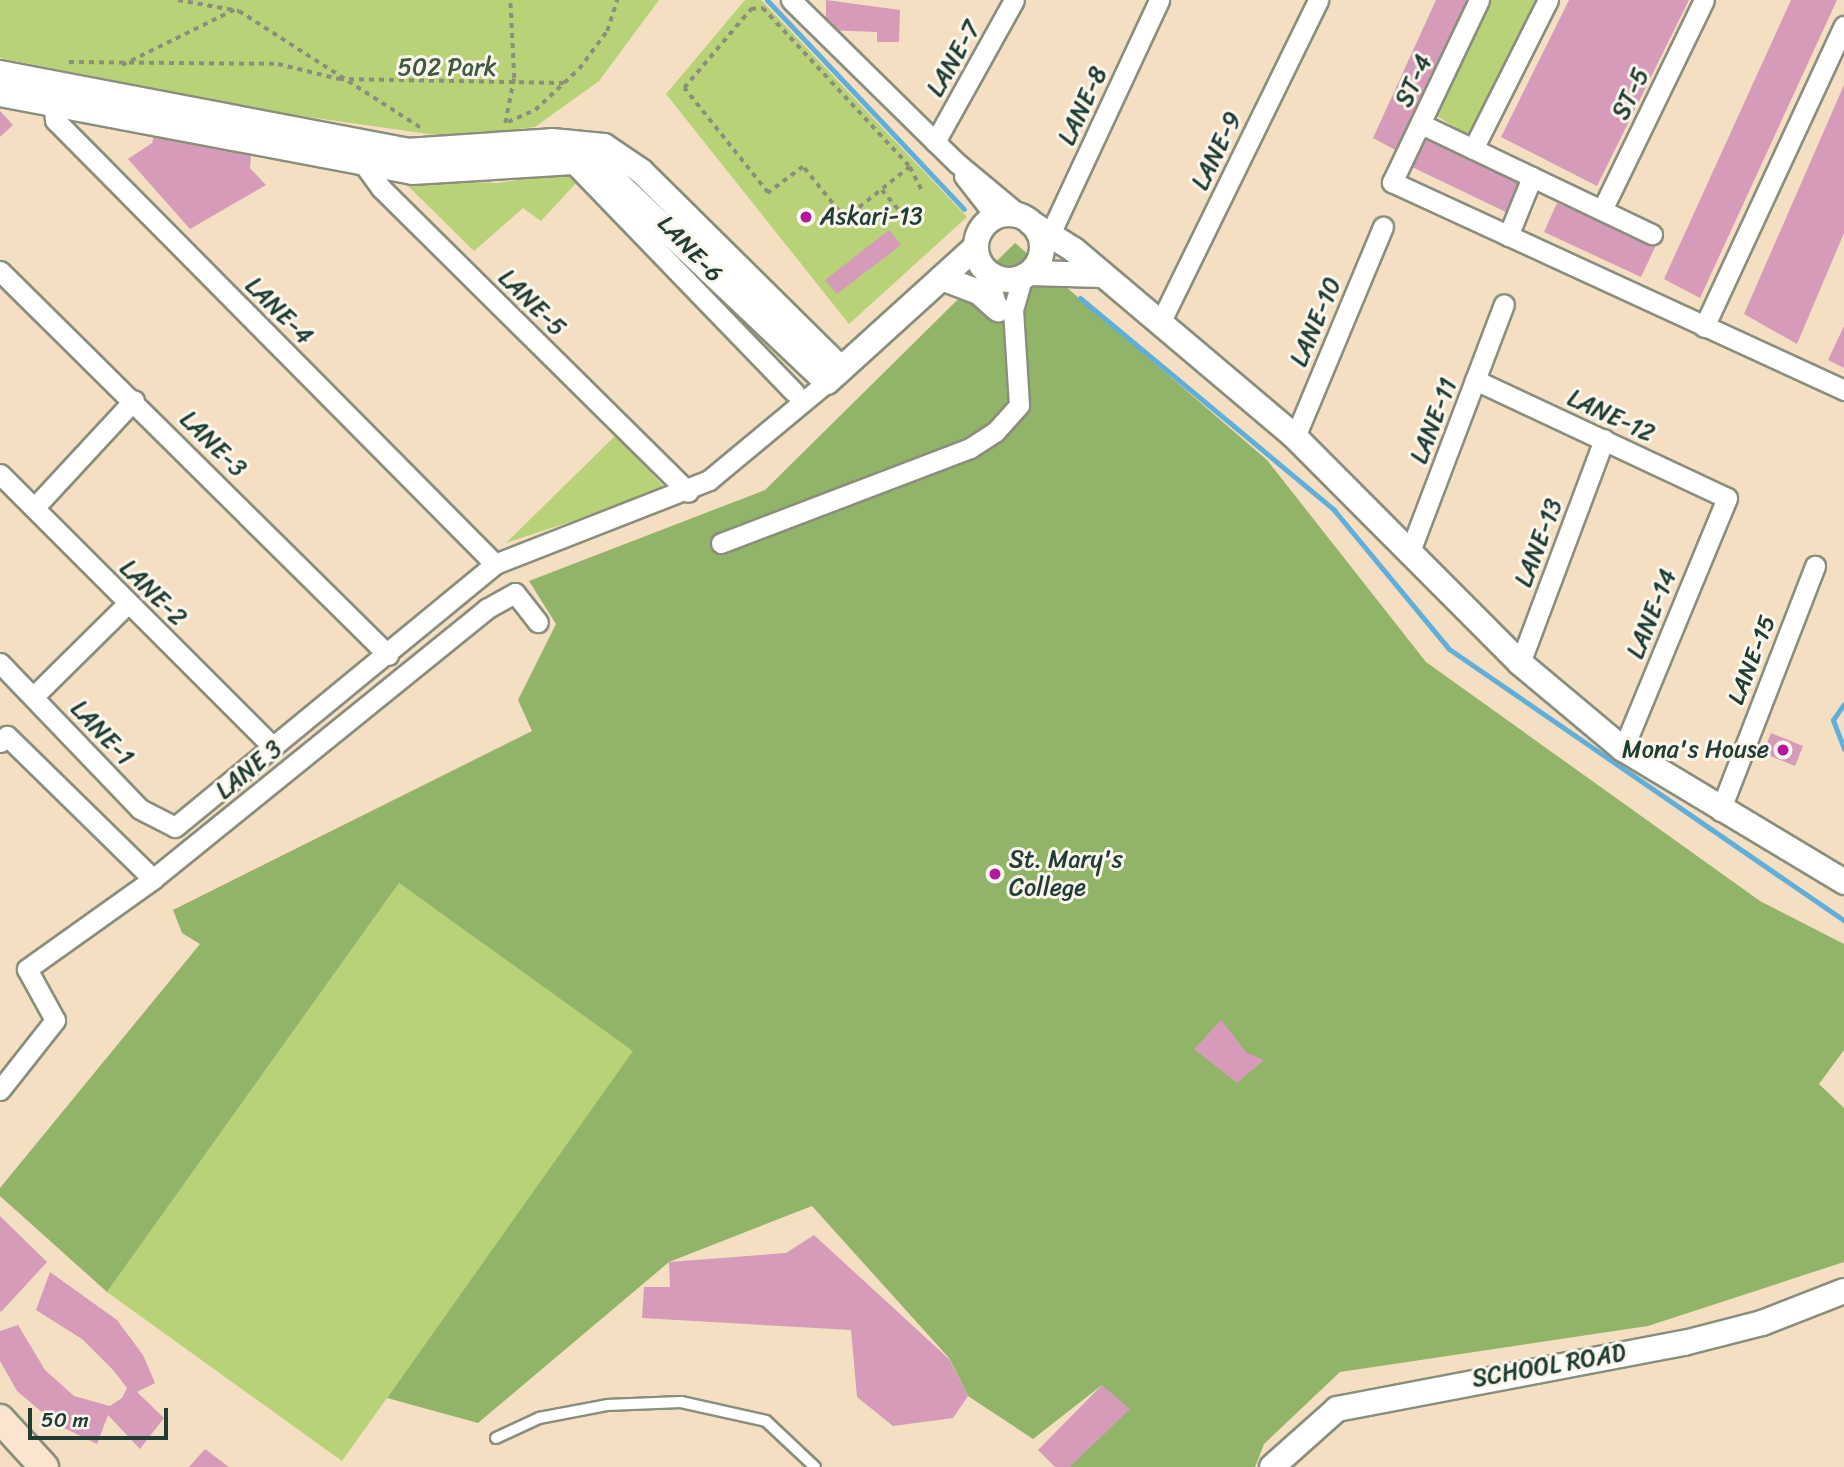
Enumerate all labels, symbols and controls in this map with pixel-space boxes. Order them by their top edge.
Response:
street label: LANE-7 [921,16,987,102]
street label: ST-4 [1390,50,1438,112]
park label: 502 Park [397,54,497,82]
street label: LANE-8 [1052,62,1114,150]
street label: ST-5 [1606,64,1656,124]
street label: LANE-9 [1186,107,1248,195]
place label: Askari-13 [820,203,923,231]
marker: Askari-13 [798,209,814,225]
street label: LANE-6 [651,210,729,288]
street label: LANE-5 [493,264,571,342]
street label: LANE-4 [239,271,319,351]
street label: LANE-10 [1284,273,1348,371]
street label: LANE-11 [1405,374,1463,468]
street label: LANE-12 [1563,383,1659,449]
street label: LANE-3 [174,405,252,483]
street label: LANE-13 [1509,495,1569,591]
street label: LANE-2 [114,554,192,632]
street label: LANE-14 [1621,565,1683,663]
street label: LANE-15 [1722,611,1782,709]
street label: LANE-1 [65,694,139,772]
street label: LANE 3 [210,735,288,805]
place label: Mona's House [1621,736,1769,764]
marker: Mona's House [1775,742,1791,758]
place label: St. Mary's College [1009,846,1121,902]
marker: St. Mary's College [987,866,1003,882]
street label: SCHOOL ROAD [1470,1338,1628,1394]
scale bar [32,1394,172,1438]
text: 50 m [41,1401,89,1439]

